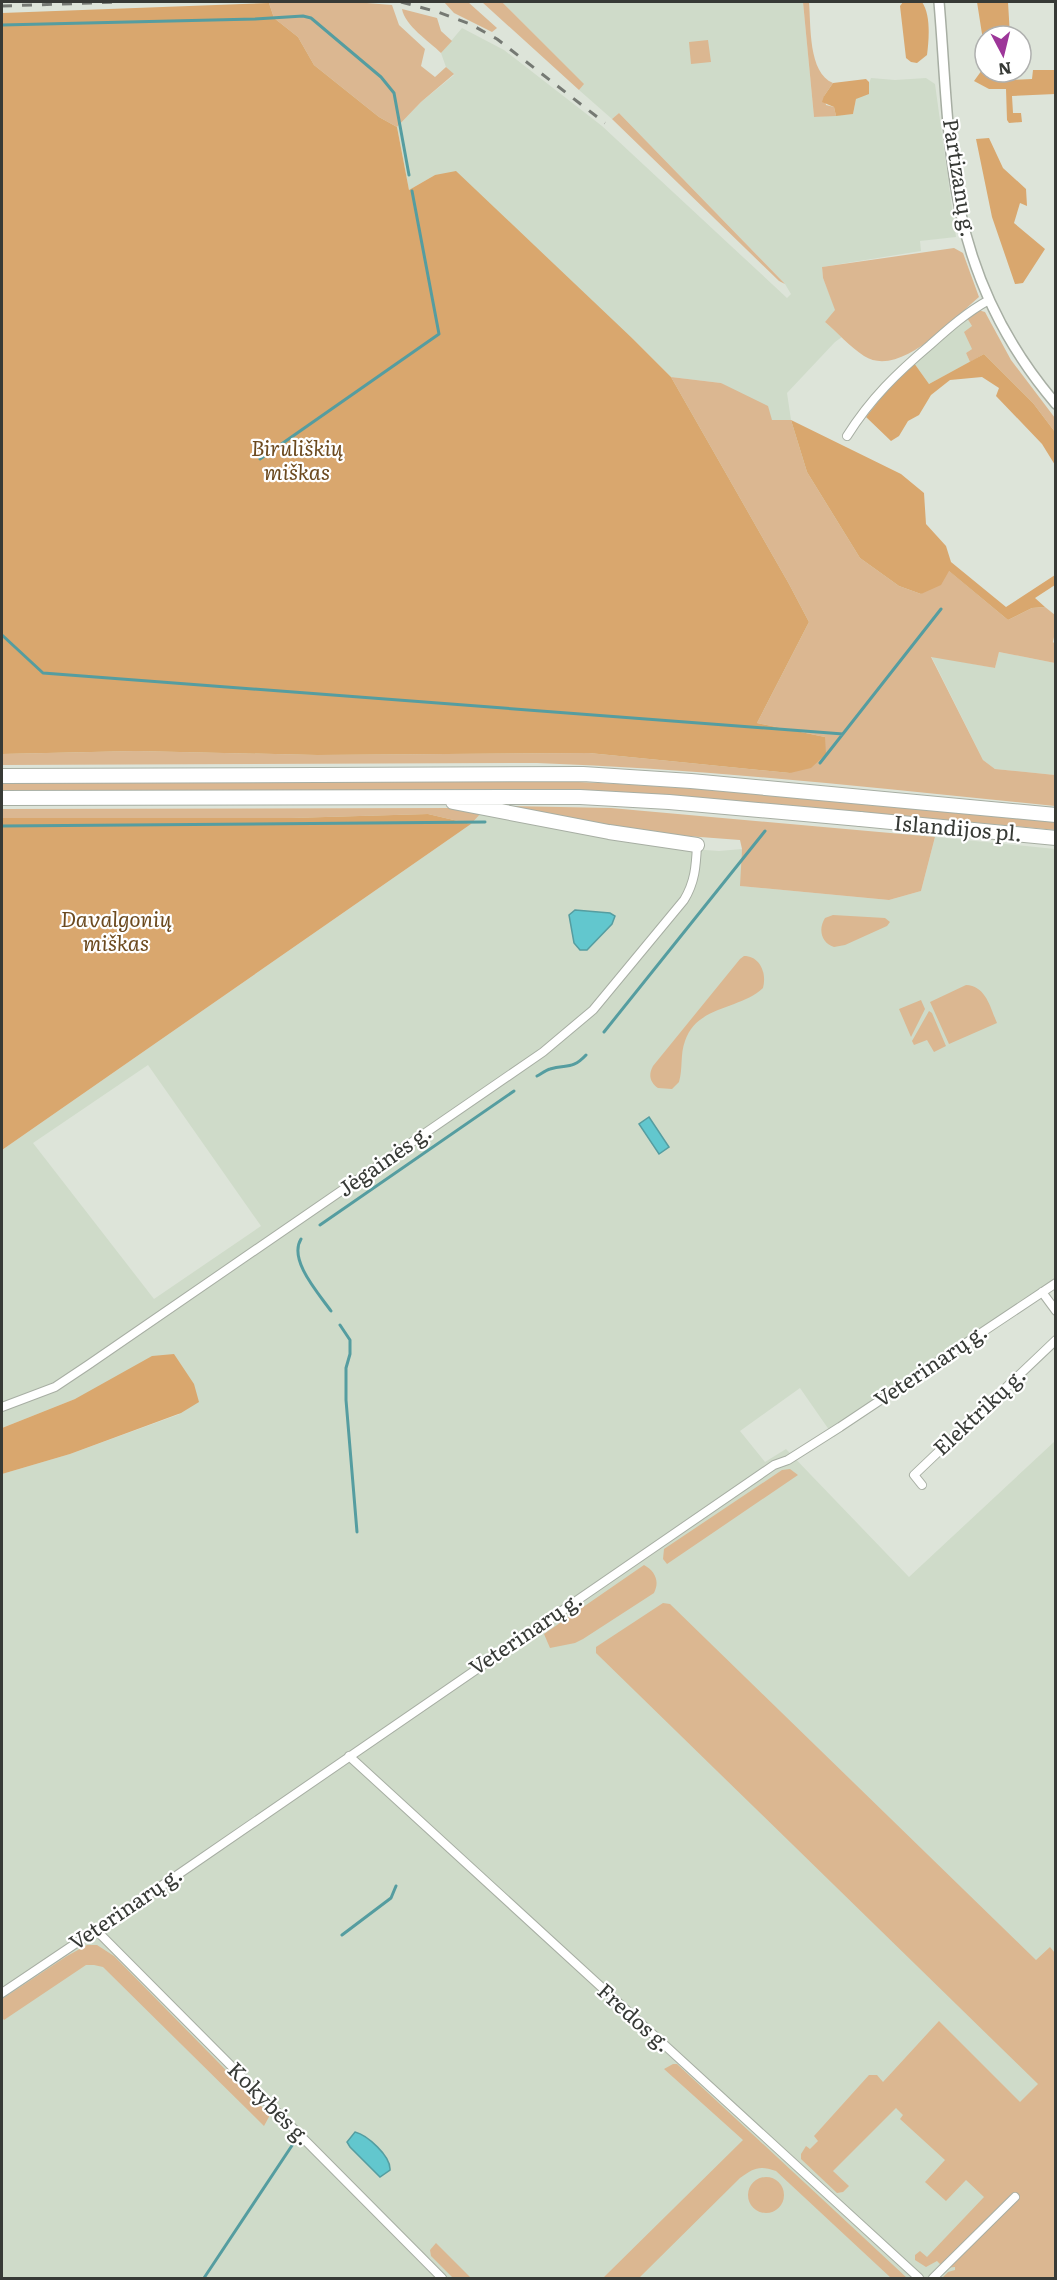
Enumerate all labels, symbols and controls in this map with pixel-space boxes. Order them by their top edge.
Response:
north arrow [973,24,1033,84]
text: N [997,57,1013,83]
street label: Partizanų g. [937,116,986,239]
park label: Biruliškių miškas [251,431,344,486]
street label: Islandijos pl. [893,805,1024,848]
park label: Davalgonių miškas [60,902,172,957]
street label: Jėgainės g. [330,1115,437,1203]
street label: Veterinarų g. [867,1315,992,1413]
street label: Elektrikų g. [925,1359,1032,1461]
street label: Veterinarų g. [462,1583,587,1681]
street label: Veterinarų g. [62,1858,187,1956]
street label: Fredos g. [592,1974,680,2058]
street label: Kokybės g. [222,2053,320,2151]

